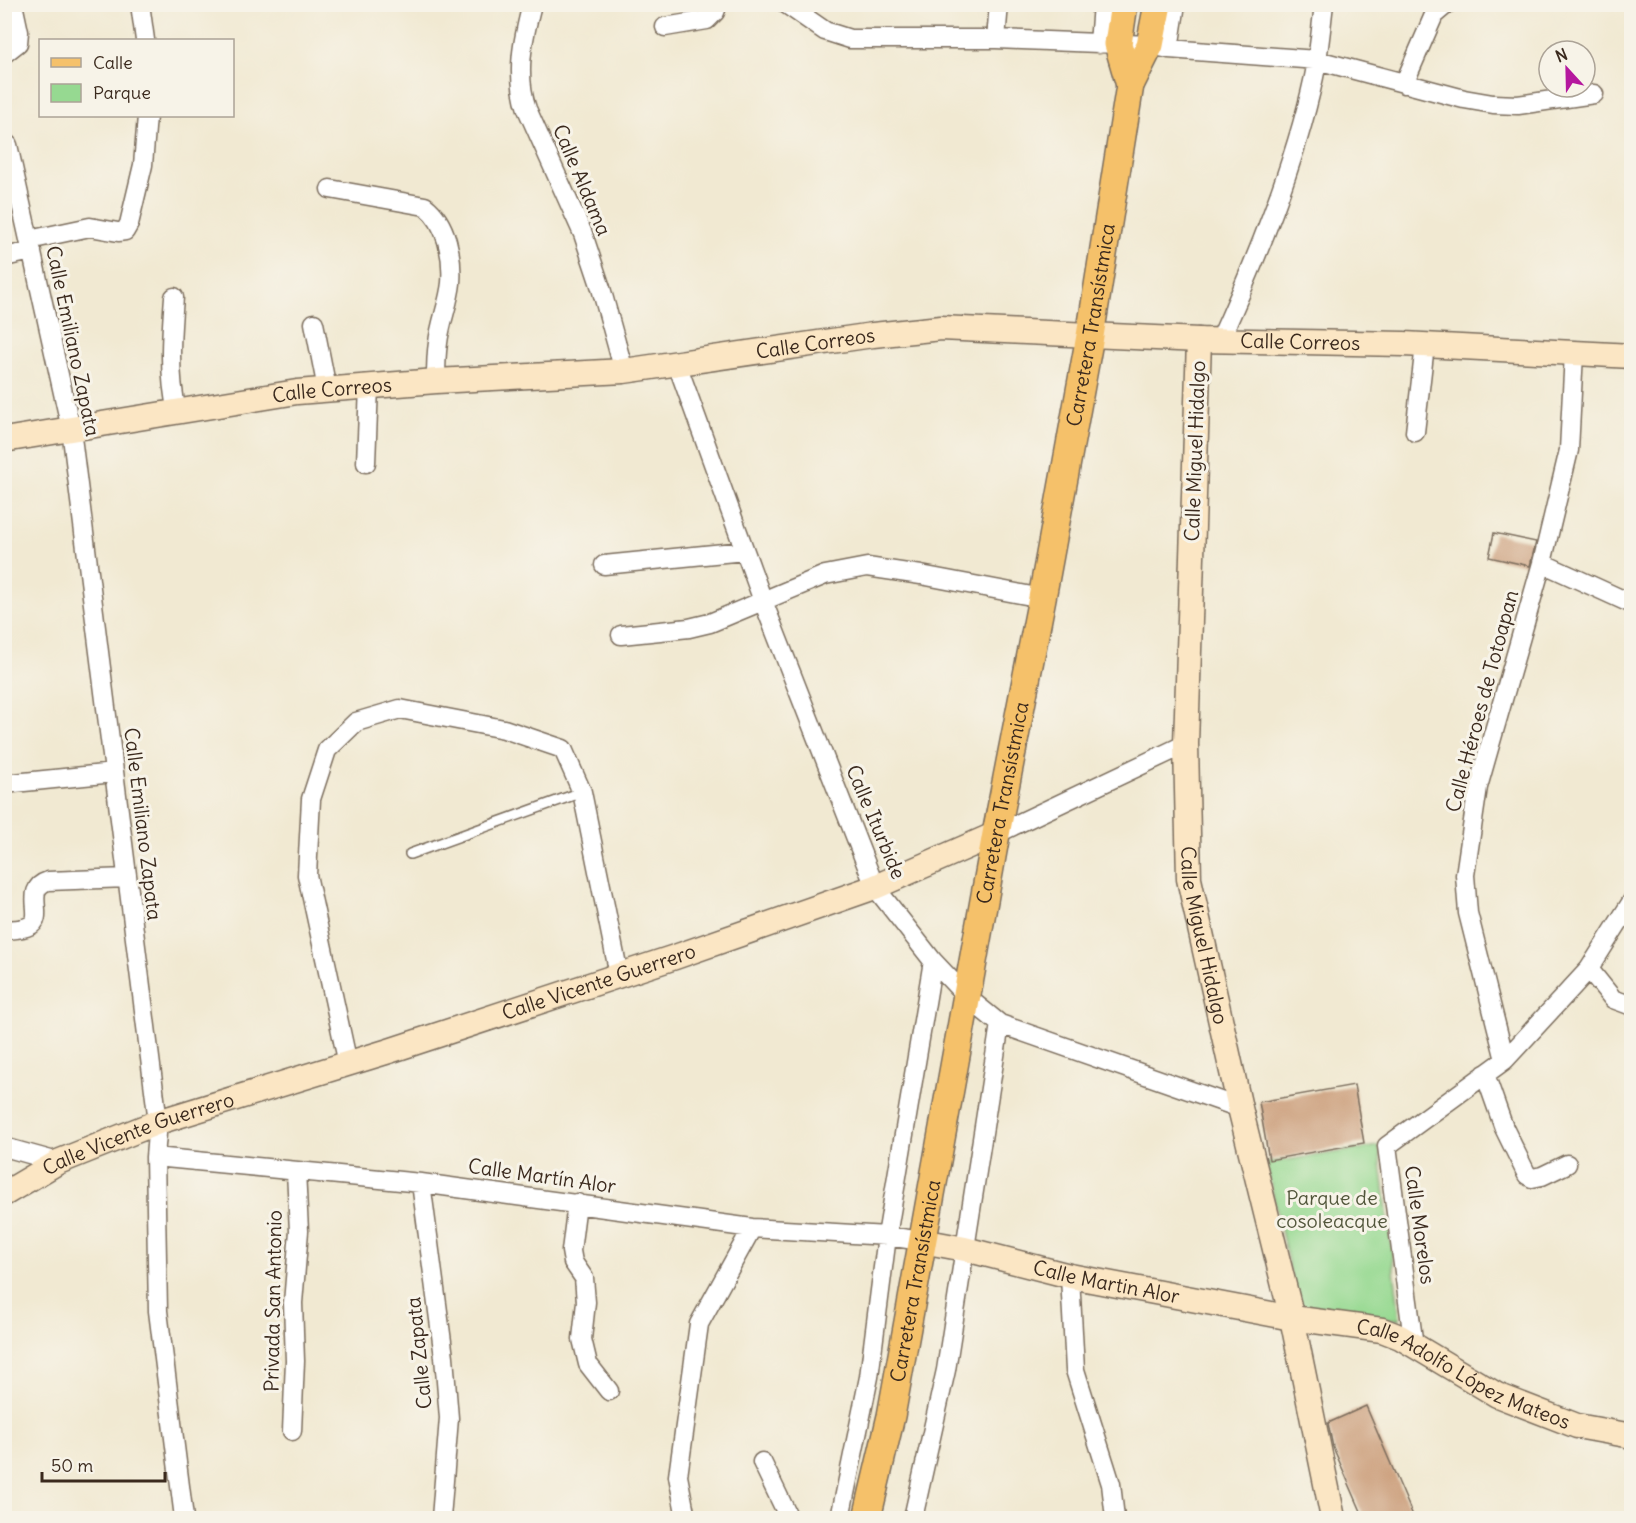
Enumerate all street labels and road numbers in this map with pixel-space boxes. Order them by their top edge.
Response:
street label: Calle Aldama [548,120,617,239]
street label: Carretera Transístmica [1061,222,1120,428]
street label: Calle Emiliano Zapata [41,243,106,438]
street label: Calle Correos [754,322,877,364]
street label: Calle Correos [1240,328,1360,355]
street label: Calle Miguel Hidalgo [1179,360,1210,542]
street label: Calle Correos [270,372,393,408]
street label: Calle Héroes de Totoapan [1440,587,1523,815]
street label: Carretera Transístmica [971,699,1034,906]
street label: Calle Emiliano Zapata [119,726,168,922]
street label: Calle Iturbide [841,761,912,883]
street label: Calle Miguel Hidalgo [1176,846,1234,1026]
street label: Calle Vicente Guerrero [499,938,699,1025]
street label: Calle Vicente Guerrero [38,1086,237,1181]
street label: Calle Martín Alor [467,1153,618,1198]
street label: Calle Morelos [1400,1164,1441,1286]
street label: Carretera Transístmica [884,1178,945,1384]
street label: Privada San Antonio [258,1210,287,1392]
street label: Calle Martin Alor [1031,1254,1182,1308]
street label: Calle Zapata [400,1296,437,1410]
street label: Calle Adolfo López Mateos [1355,1314,1574,1434]

